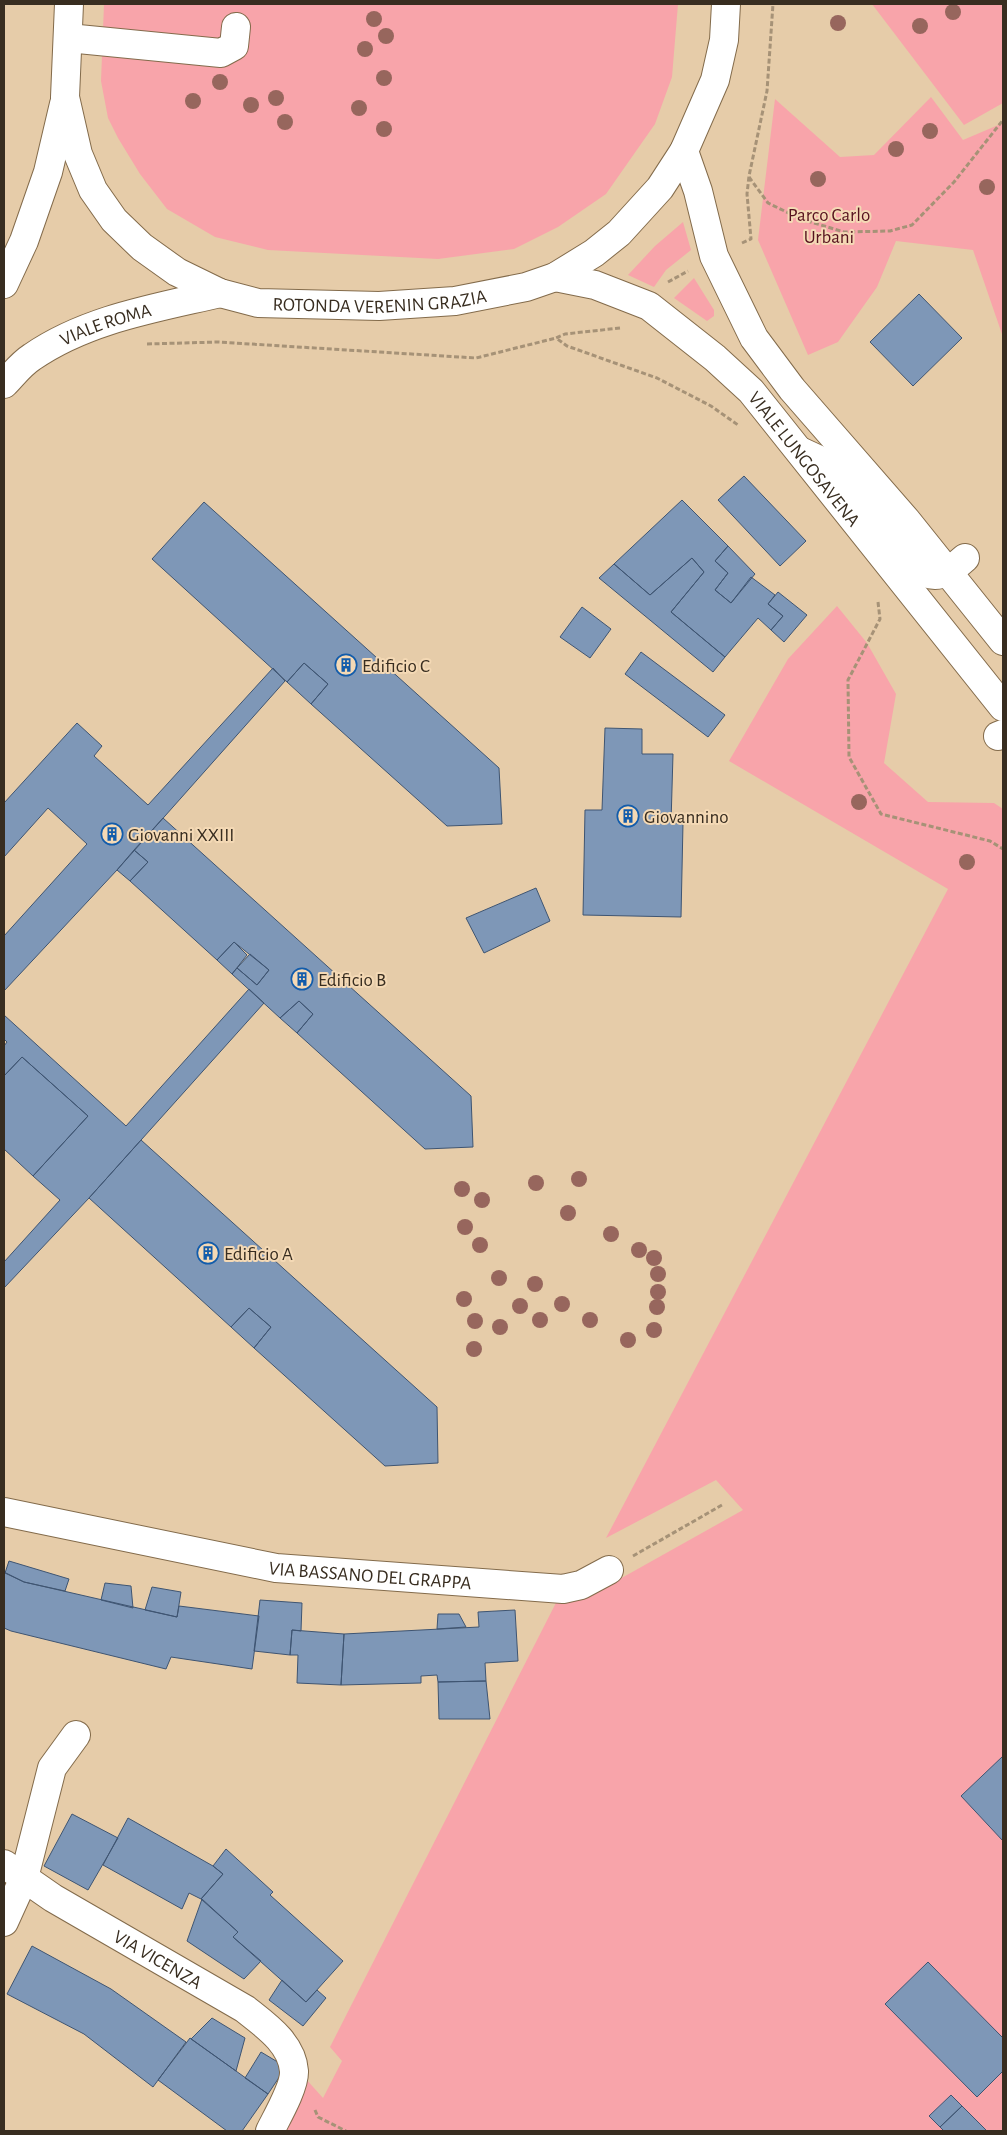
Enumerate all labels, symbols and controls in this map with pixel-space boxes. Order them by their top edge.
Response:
park label: Parco Carlo Urbani [788,206,870,247]
street label: ROTONDA VERENIN GRAZIA [272,287,488,317]
street label: VIALE ROMA [57,301,153,350]
street label: VIALE LUNGOSAVENA [744,389,863,530]
building icon: Edificio C [334,653,358,677]
place label: Edificio C [362,657,430,676]
building icon: Giovannino [616,804,640,828]
place label: Giovannino [644,808,729,827]
building icon: Giovanni XXIII [100,822,124,846]
place label: Giovanni XXIII [128,826,234,845]
building icon: Edificio B [290,967,314,991]
place label: Edificio B [318,971,386,990]
building icon: Edificio A [196,1241,220,1265]
place label: Edificio A [224,1245,293,1264]
street label: VIA BASSANO DEL GRAPPA [267,1559,472,1593]
street label: VIA VICENZA [110,1927,205,1993]

